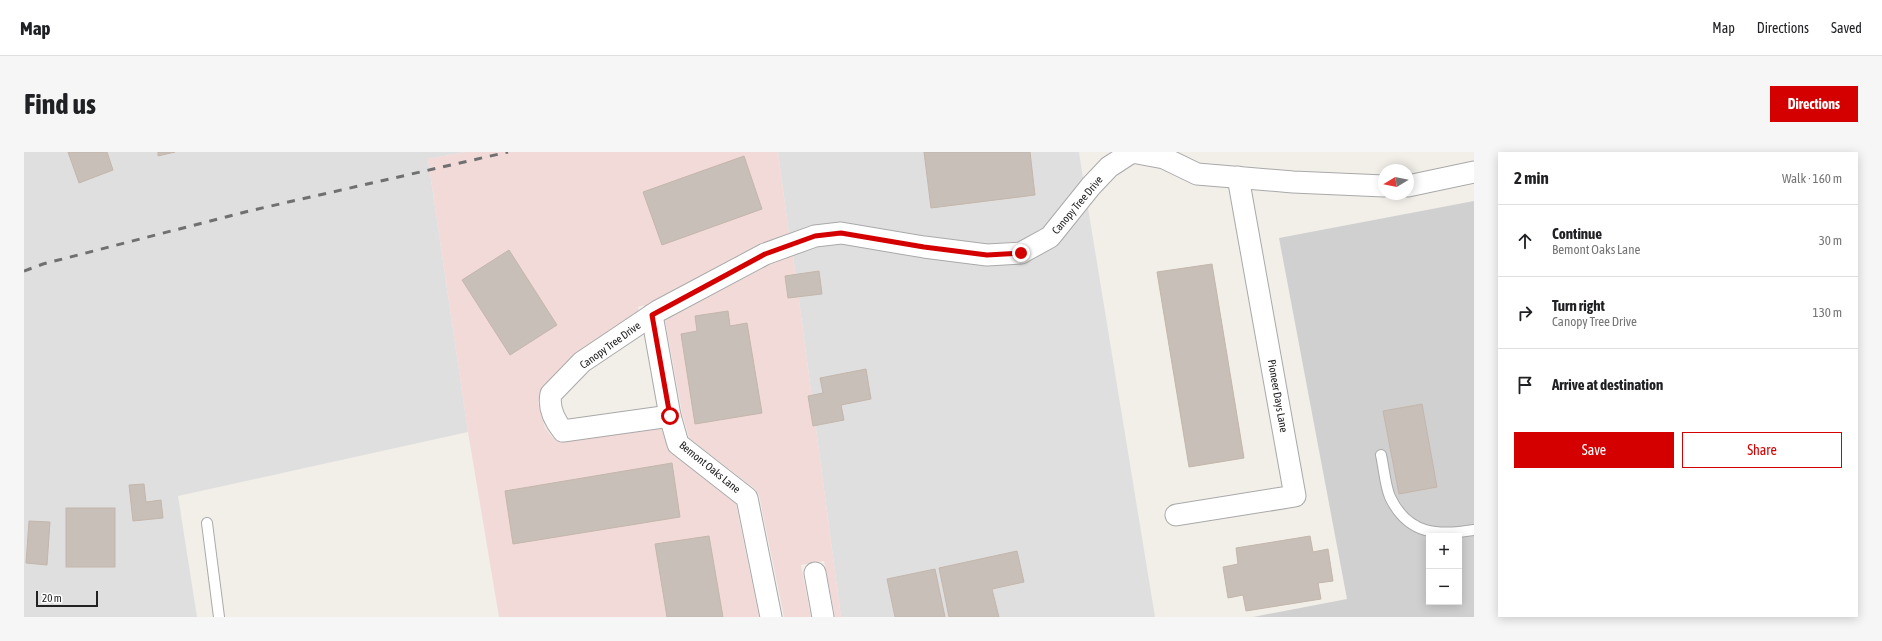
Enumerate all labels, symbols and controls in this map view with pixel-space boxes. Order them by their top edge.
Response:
text: Map [20,17,51,39]
text: Map [1712,20,1735,36]
text: Directions [1757,20,1809,36]
text: Saved [1831,20,1862,36]
button: Directions [1770,86,1858,122]
text: Find us [24,88,96,120]
north arrow [1378,164,1414,200]
text: 2 min [1514,168,1549,188]
text: Walk · 160 m [1782,171,1842,186]
street label: Canopy Tree Drive [1049,174,1105,236]
text: Continue [1552,225,1602,242]
icon: ahead [1514,230,1536,252]
text: 30 m [1819,233,1842,248]
text: Bemont Oaks Lane [1552,242,1640,257]
route end [1012,244,1030,262]
text: Turn right [1552,297,1605,314]
icon: right [1514,302,1536,324]
text: 130 m [1813,305,1842,320]
text: Canopy Tree Drive [1552,314,1637,329]
street label: Canopy Tree Drive [577,319,643,371]
street label: Pioneer Days Lane [1266,359,1290,433]
icon: arrive [1514,374,1536,396]
text: Arrive at destination [1552,376,1663,393]
route start [661,407,679,425]
button: Save [1514,432,1674,468]
button: Share [1682,432,1842,468]
street label: Bemont Oaks Lane [677,439,743,495]
map controls [1426,533,1462,605]
button: + [1426,533,1462,569]
button: − [1426,569,1462,605]
scale bar [36,589,98,608]
text: 20 m [42,592,62,604]

